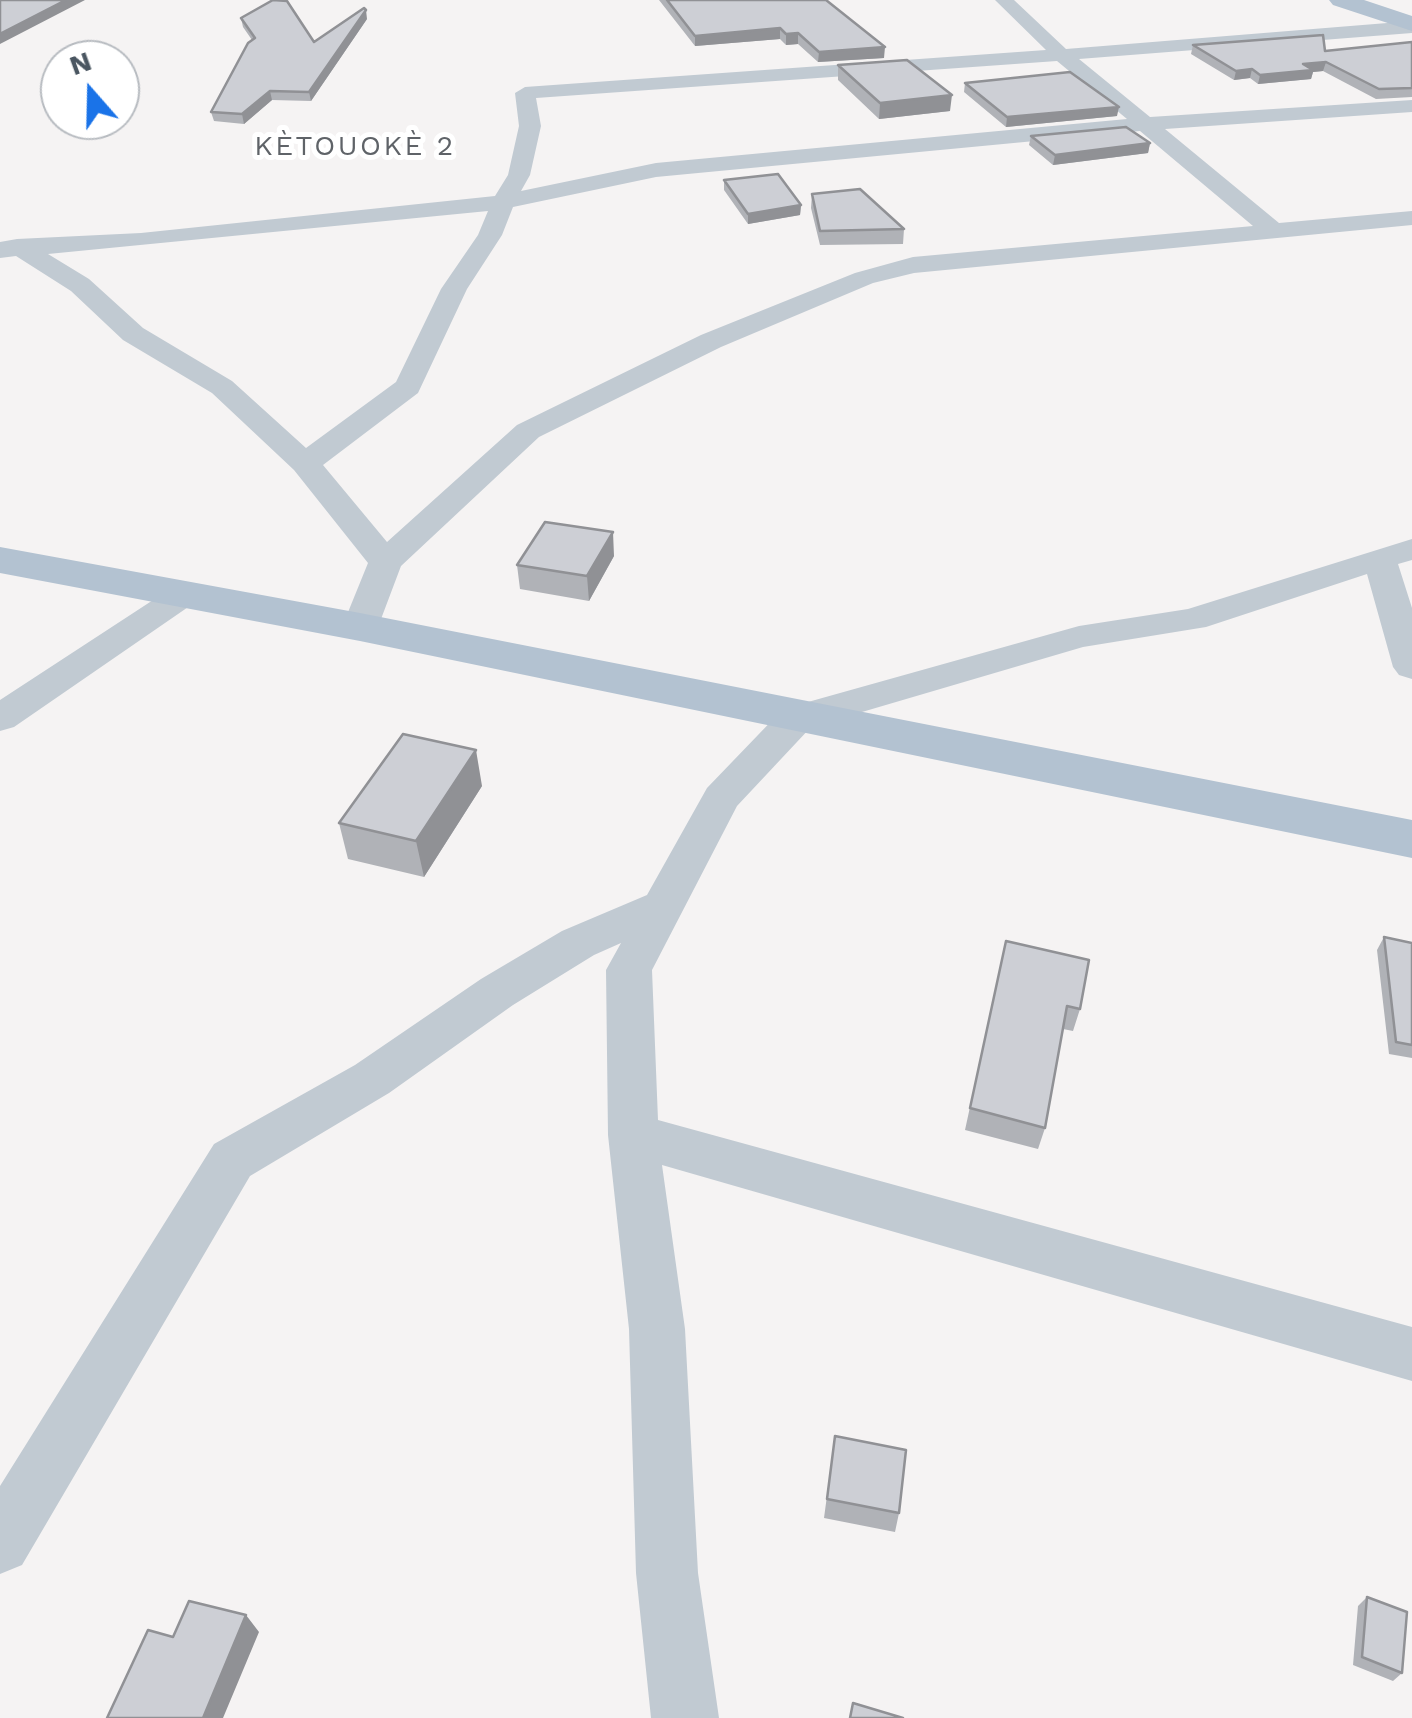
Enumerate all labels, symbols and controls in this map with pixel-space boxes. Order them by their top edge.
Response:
north arrow [40,40,140,140]
text: N [65,44,96,82]
district label: KÈTOUOKÈ 2 [254,130,456,164]

